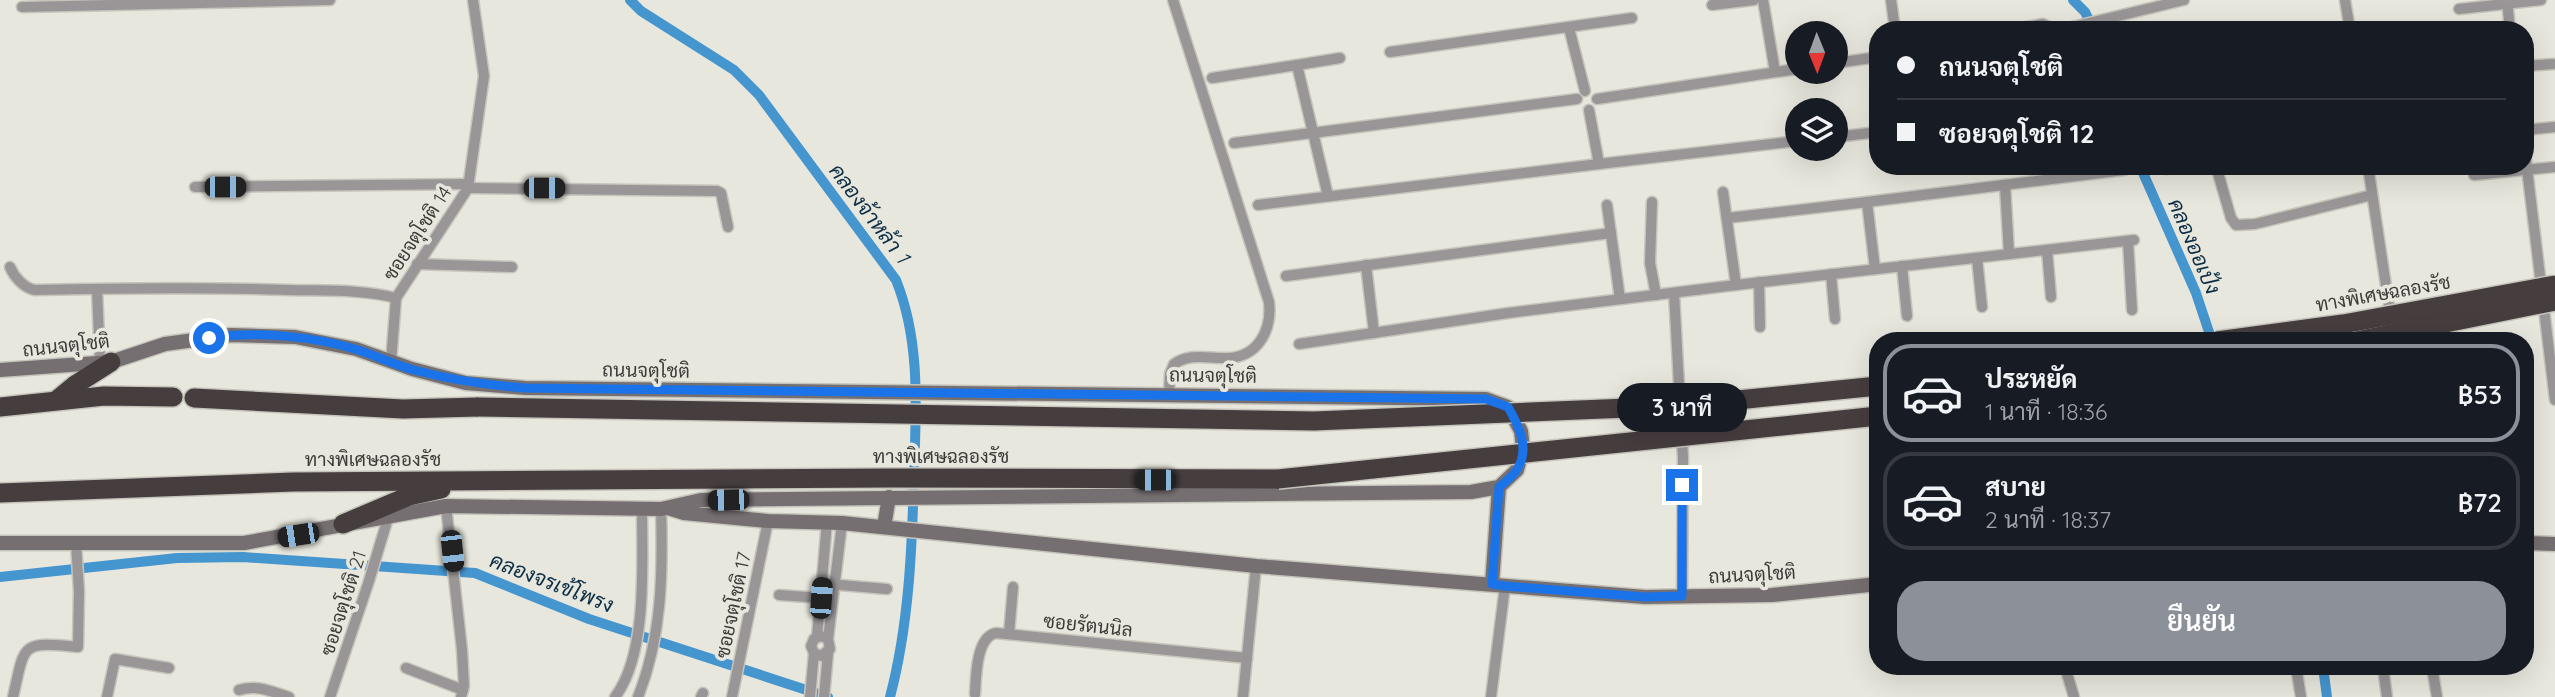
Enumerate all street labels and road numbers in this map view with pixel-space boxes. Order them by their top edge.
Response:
street label: ซอยจตุโชติ 14 [378,181,457,285]
street label: ทางพิเศษฉลองรัช [2314,269,2452,317]
street label: ถนนจตุโชติ [21,328,111,363]
street label: ถนนจตุโชติ [602,357,690,384]
street label: ถนนจตุโชติ [1169,362,1257,389]
street label: ทางพิเศษฉลองรัช [873,444,1009,468]
street label: ทางพิเศษฉลองรัช [305,447,441,471]
street label: ซอยจตุโชติ 21 [315,548,372,659]
street label: ซอยจตุโชติ 17 [710,549,757,661]
street label: ถนนจตุโชติ [1708,560,1796,589]
street label: ซอยรัตนนิล [1042,608,1134,642]

